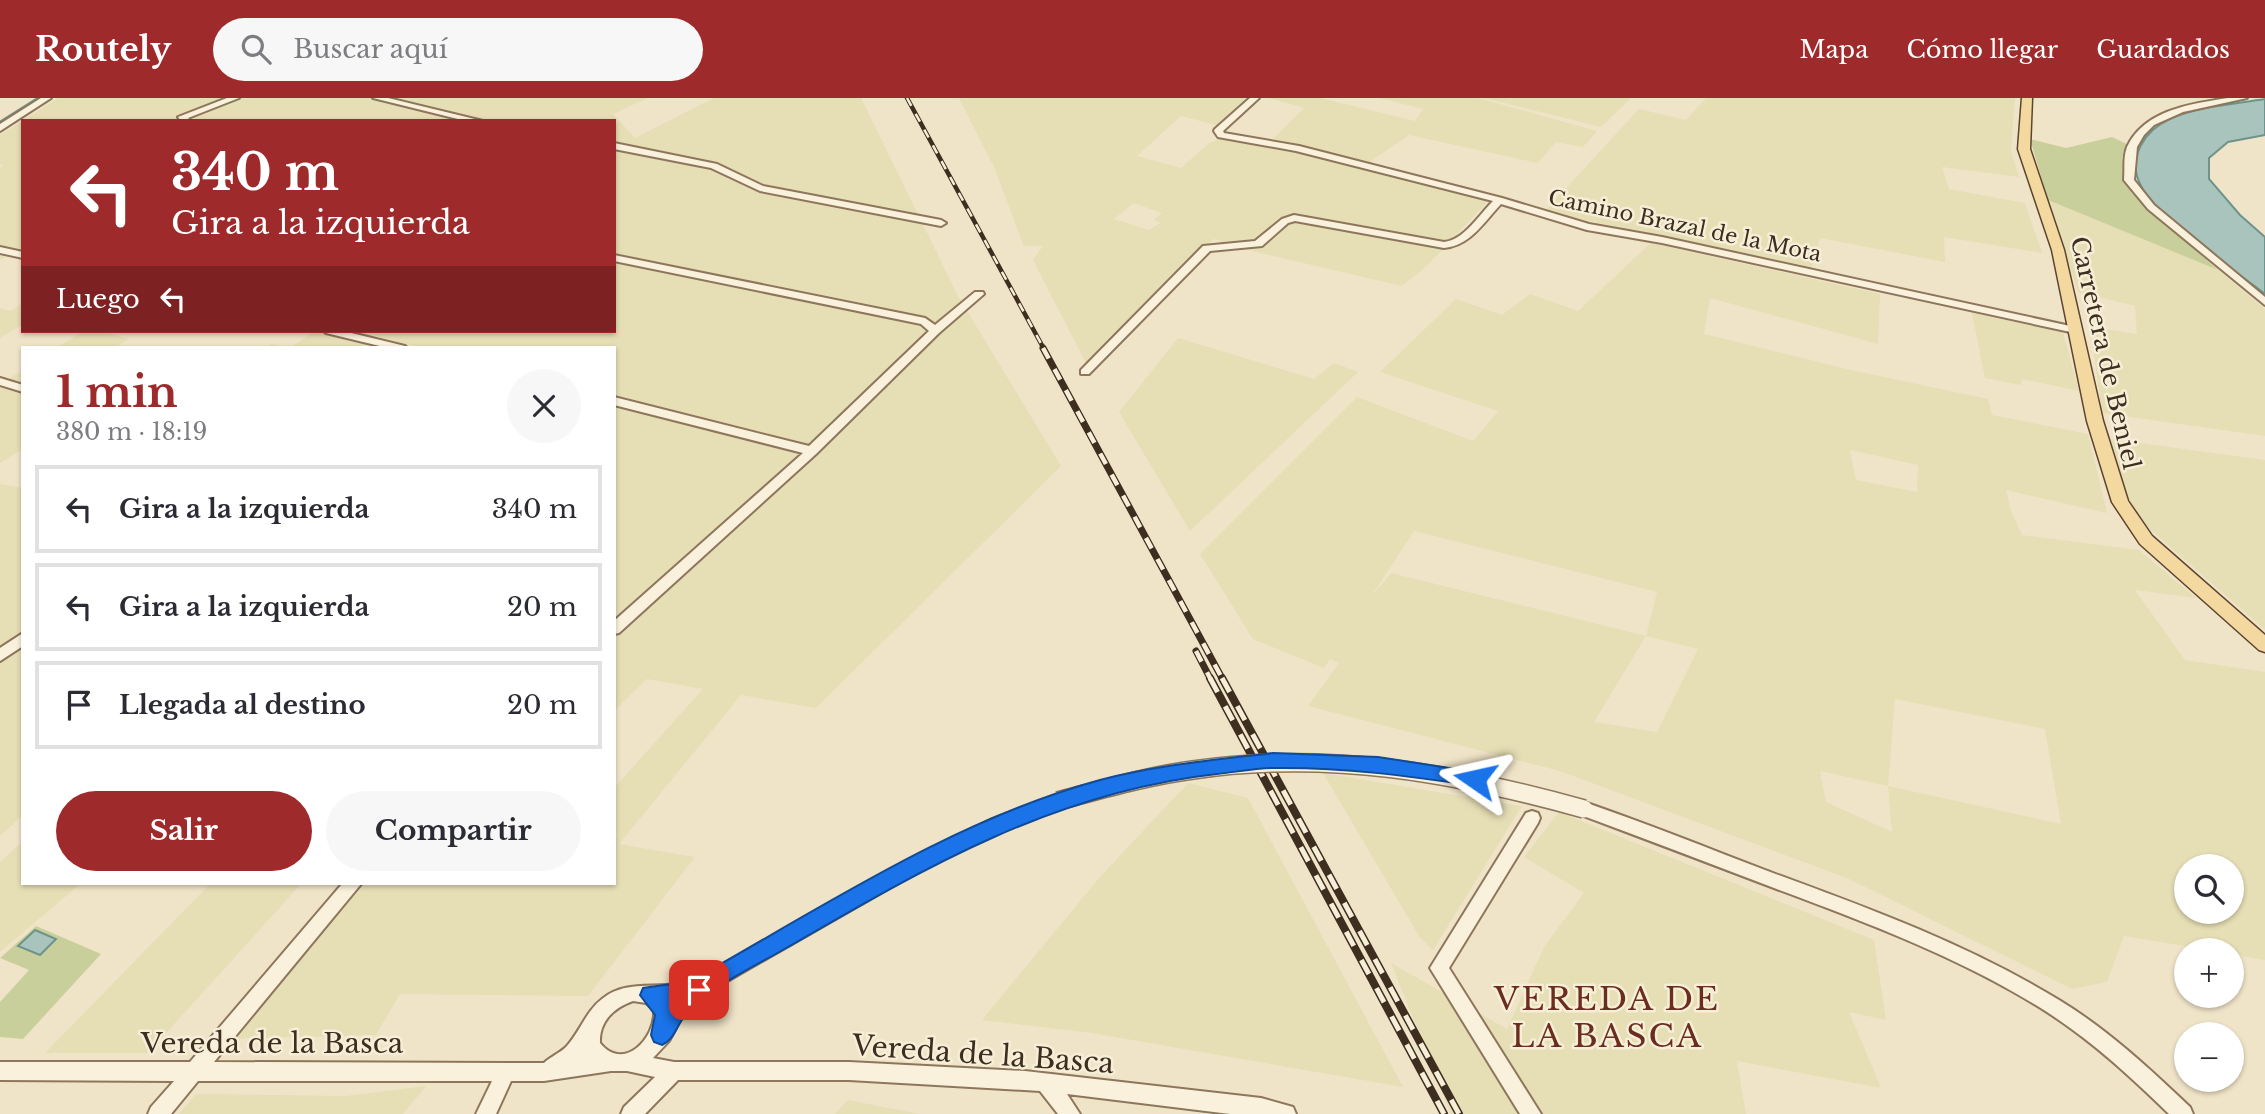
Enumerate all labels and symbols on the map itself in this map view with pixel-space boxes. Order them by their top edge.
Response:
street label: Camino Brazal de la Mota [1546,184,1824,268]
street label: Carretera de Beniel [2065,233,2146,472]
position arrow [1438,742,1512,816]
pin [669,960,729,1020]
district label: VEREDA DE LA BASCA [1493,979,1720,1056]
street label: Vereda de la Basca [140,1026,404,1061]
street label: Vereda de la Basca [850,1028,1116,1081]

